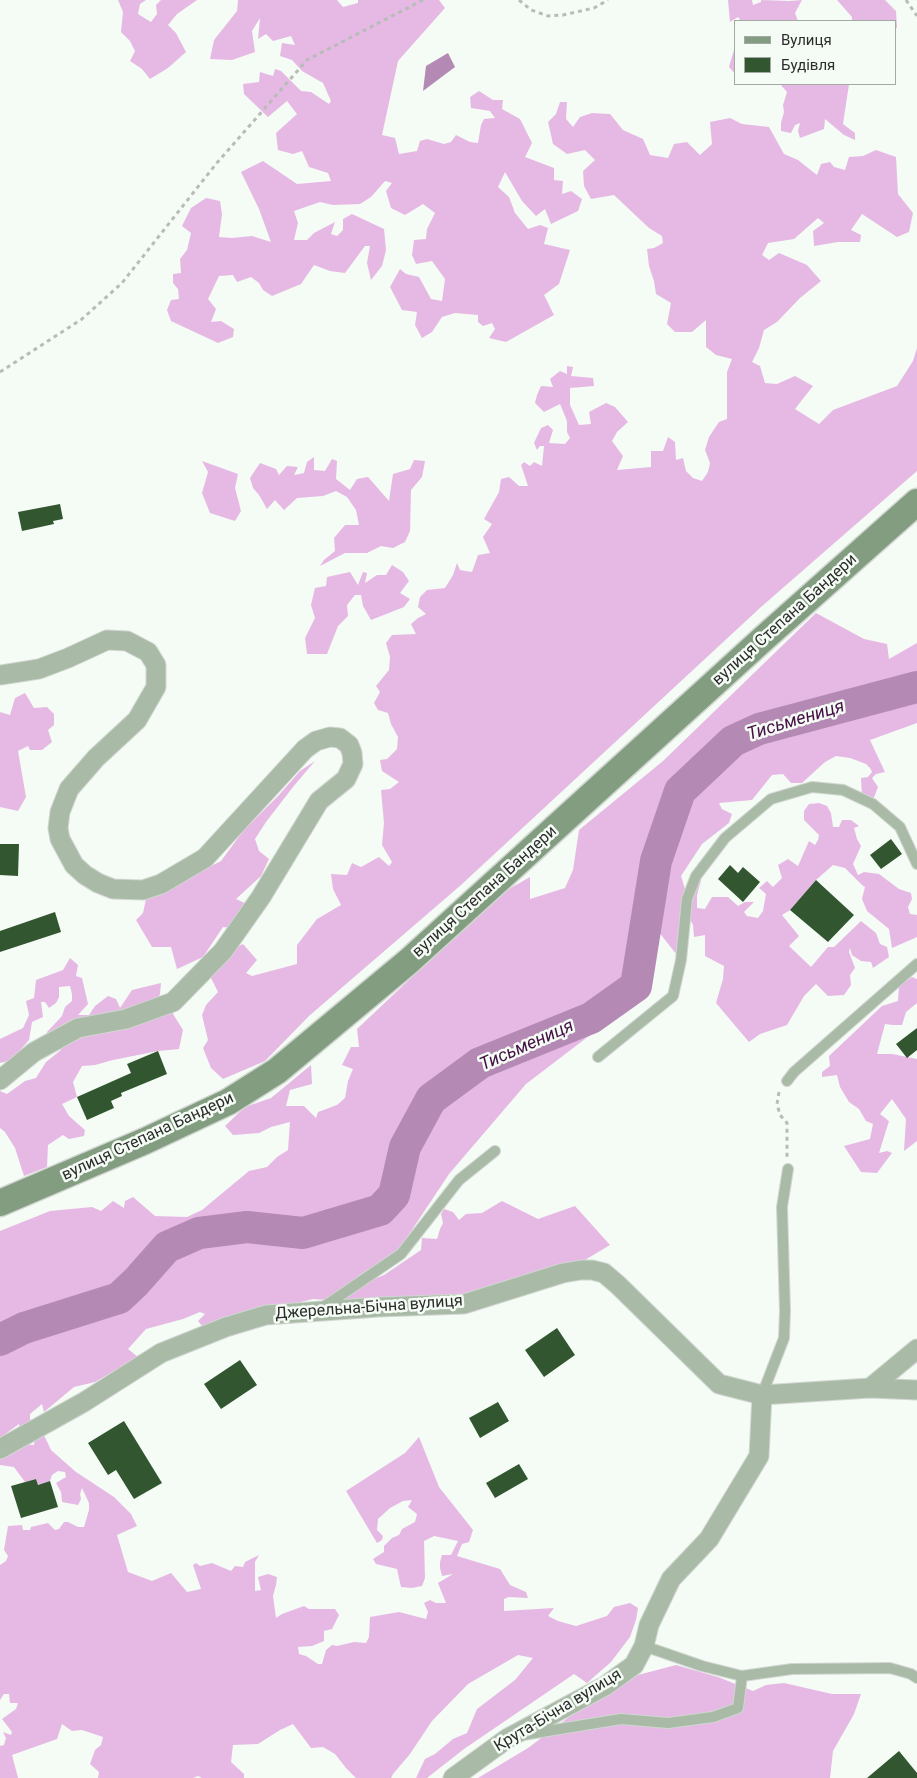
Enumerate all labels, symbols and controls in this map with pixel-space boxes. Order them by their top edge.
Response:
legend [734,20,897,85]
text: Вулиця [781,31,832,49]
text: Будівля [781,56,835,74]
street label: вулиця Степана Бандери [709,550,861,690]
water label: Тисьмениця [745,696,847,746]
street label: вулиця Степана Бандери [409,822,561,962]
water label: Тисьмениця [477,1016,577,1076]
street label: вулиця Степана Бандери [59,1089,237,1185]
street label: Джерельна-Бічна вулиця [275,1292,463,1324]
street label: Крута-Бічна вулиця [491,1665,625,1757]

